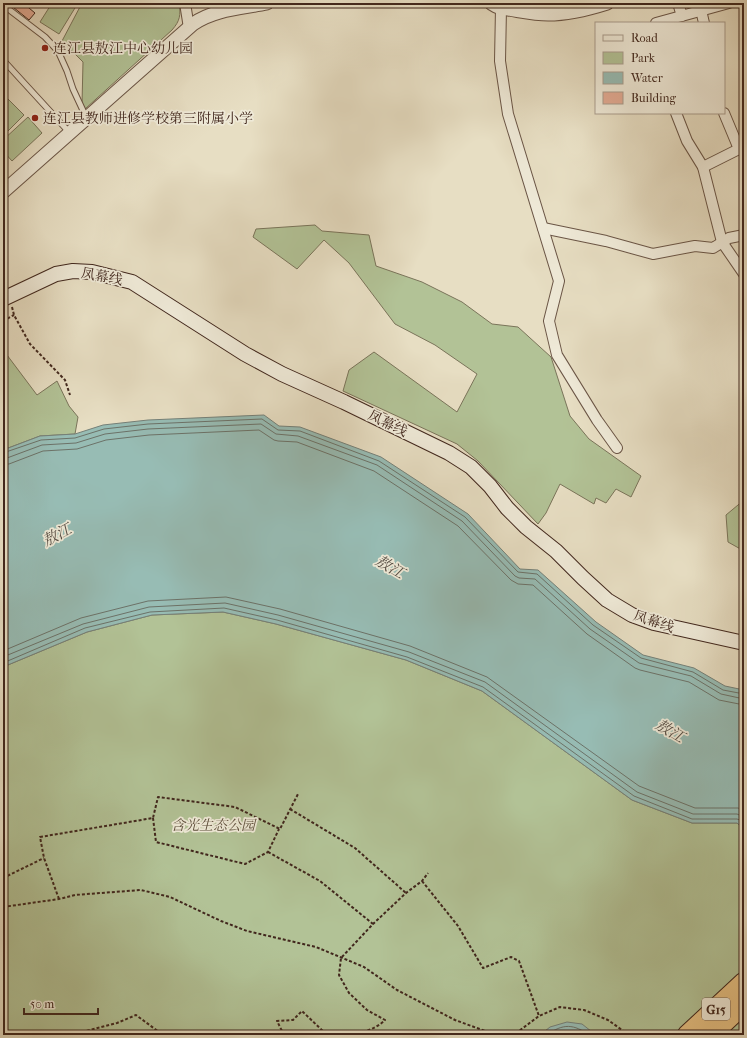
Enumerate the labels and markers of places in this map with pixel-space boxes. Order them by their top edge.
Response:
place label: 连江县敖江中心幼儿园 [53,40,193,57]
marker: 连江县敖江中心幼儿园 [40,43,50,53]
place label: 连江县教师进修学校第三附属小学 [43,110,253,127]
marker: 连江县教师进修学校第三附属小学 [30,113,40,123]

